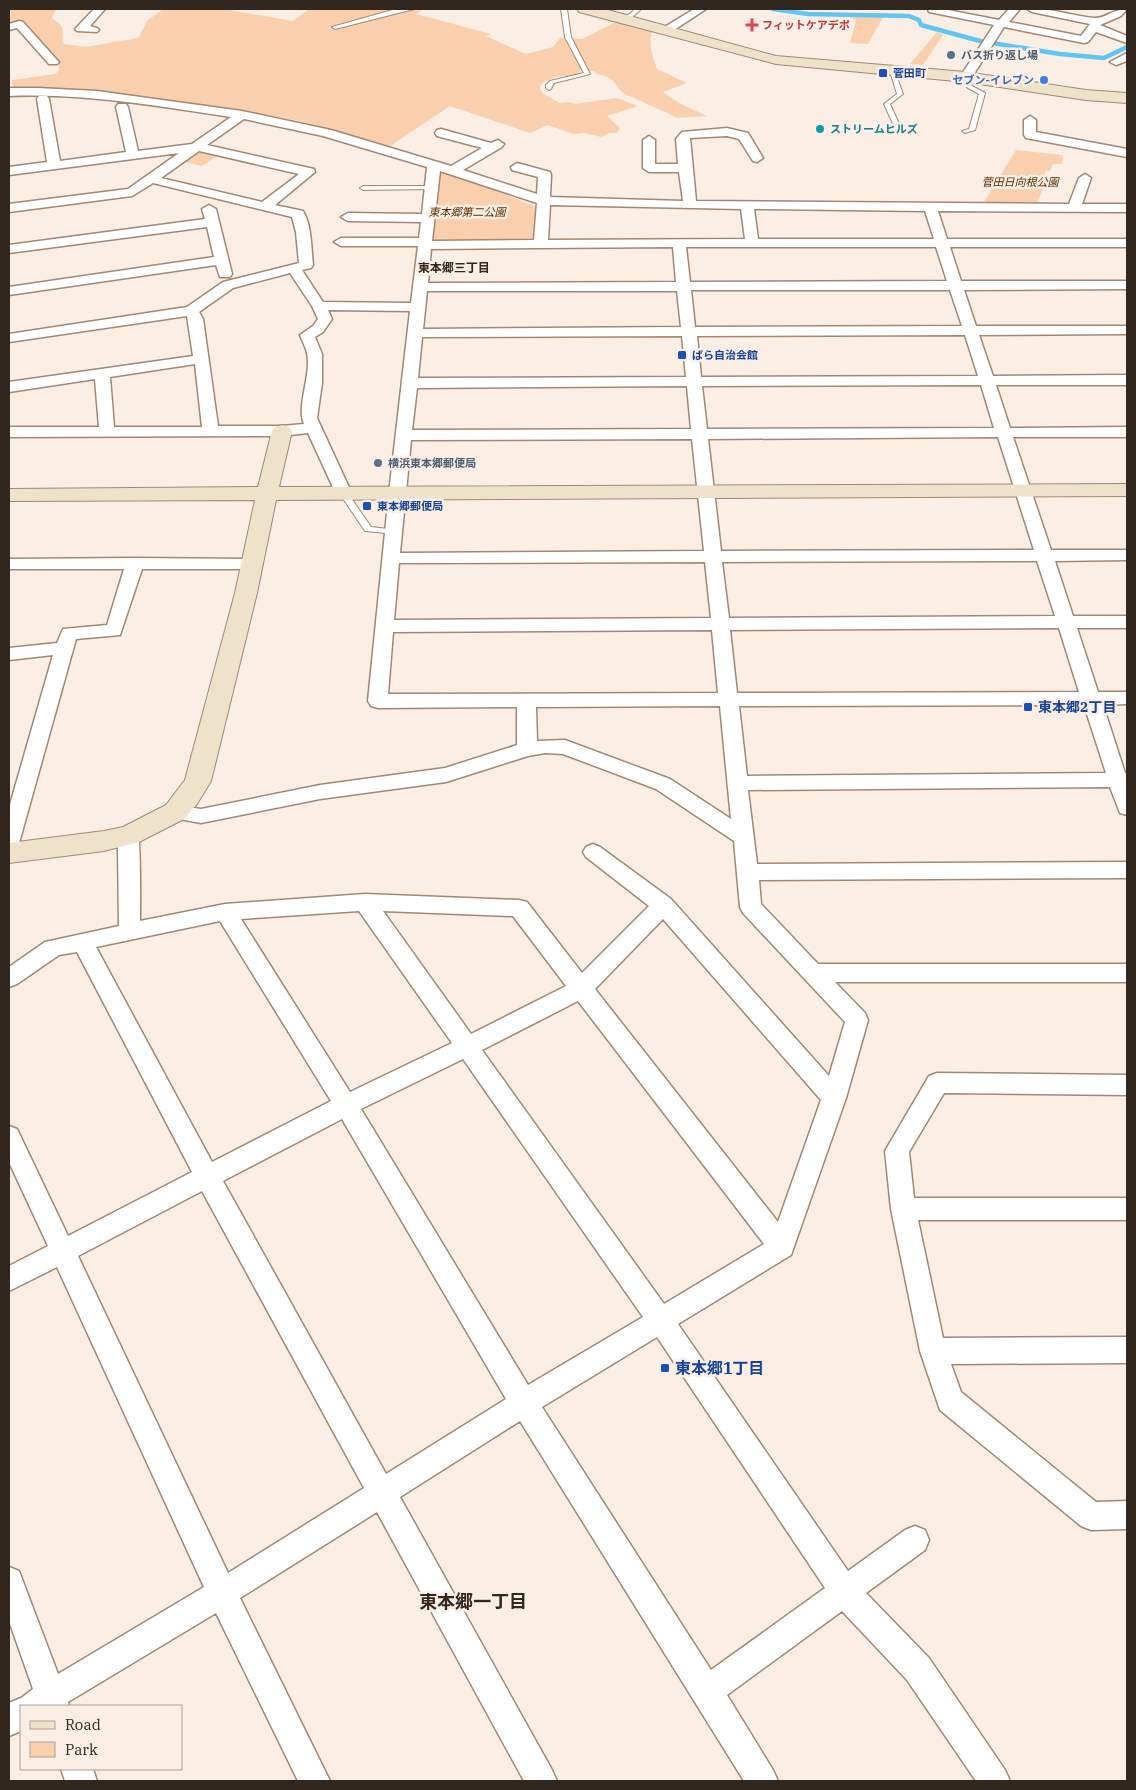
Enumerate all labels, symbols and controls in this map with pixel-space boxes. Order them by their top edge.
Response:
place label: フィットケアデポ [762,18,850,32]
marker: フィットケアデポ [746,19,758,31]
place label: バス折り返し場 [961,48,1038,62]
marker: バス折り返し場 [945,49,957,61]
place label: 菅田町 [893,66,926,80]
marker: 菅田町 [877,67,889,79]
place label: セブン-イレブン [953,73,1034,87]
marker: セブン-イレブン [1038,74,1050,86]
place label: ストリームヒルズ [830,122,918,136]
marker: ストリームヒルズ [814,123,826,135]
park label: 菅田日向根公園 [982,175,1060,189]
park label: 東本郷第二公園 [429,205,507,219]
district label: 東本郷三丁目 [418,260,490,275]
place label: ばら自治会館 [692,348,758,362]
marker: ばら自治会館 [676,349,688,361]
place label: 横浜東本郷郵便局 [388,456,476,470]
marker: 横浜東本郷郵便局 [372,457,384,469]
place label: 東本郷郵便局 [377,499,443,513]
marker: 東本郷郵便局 [361,500,373,512]
place label: 東本郷2丁目 [1038,698,1116,716]
marker: 東本郷2丁目 [1022,701,1034,713]
place label: 東本郷1丁目 [675,1358,765,1378]
marker: 東本郷1丁目 [659,1362,671,1374]
district label: 東本郷一丁目 [419,1590,527,1613]
legend [20,1705,182,1770]
text: Road [65,1715,101,1734]
text: Park [65,1740,98,1759]

